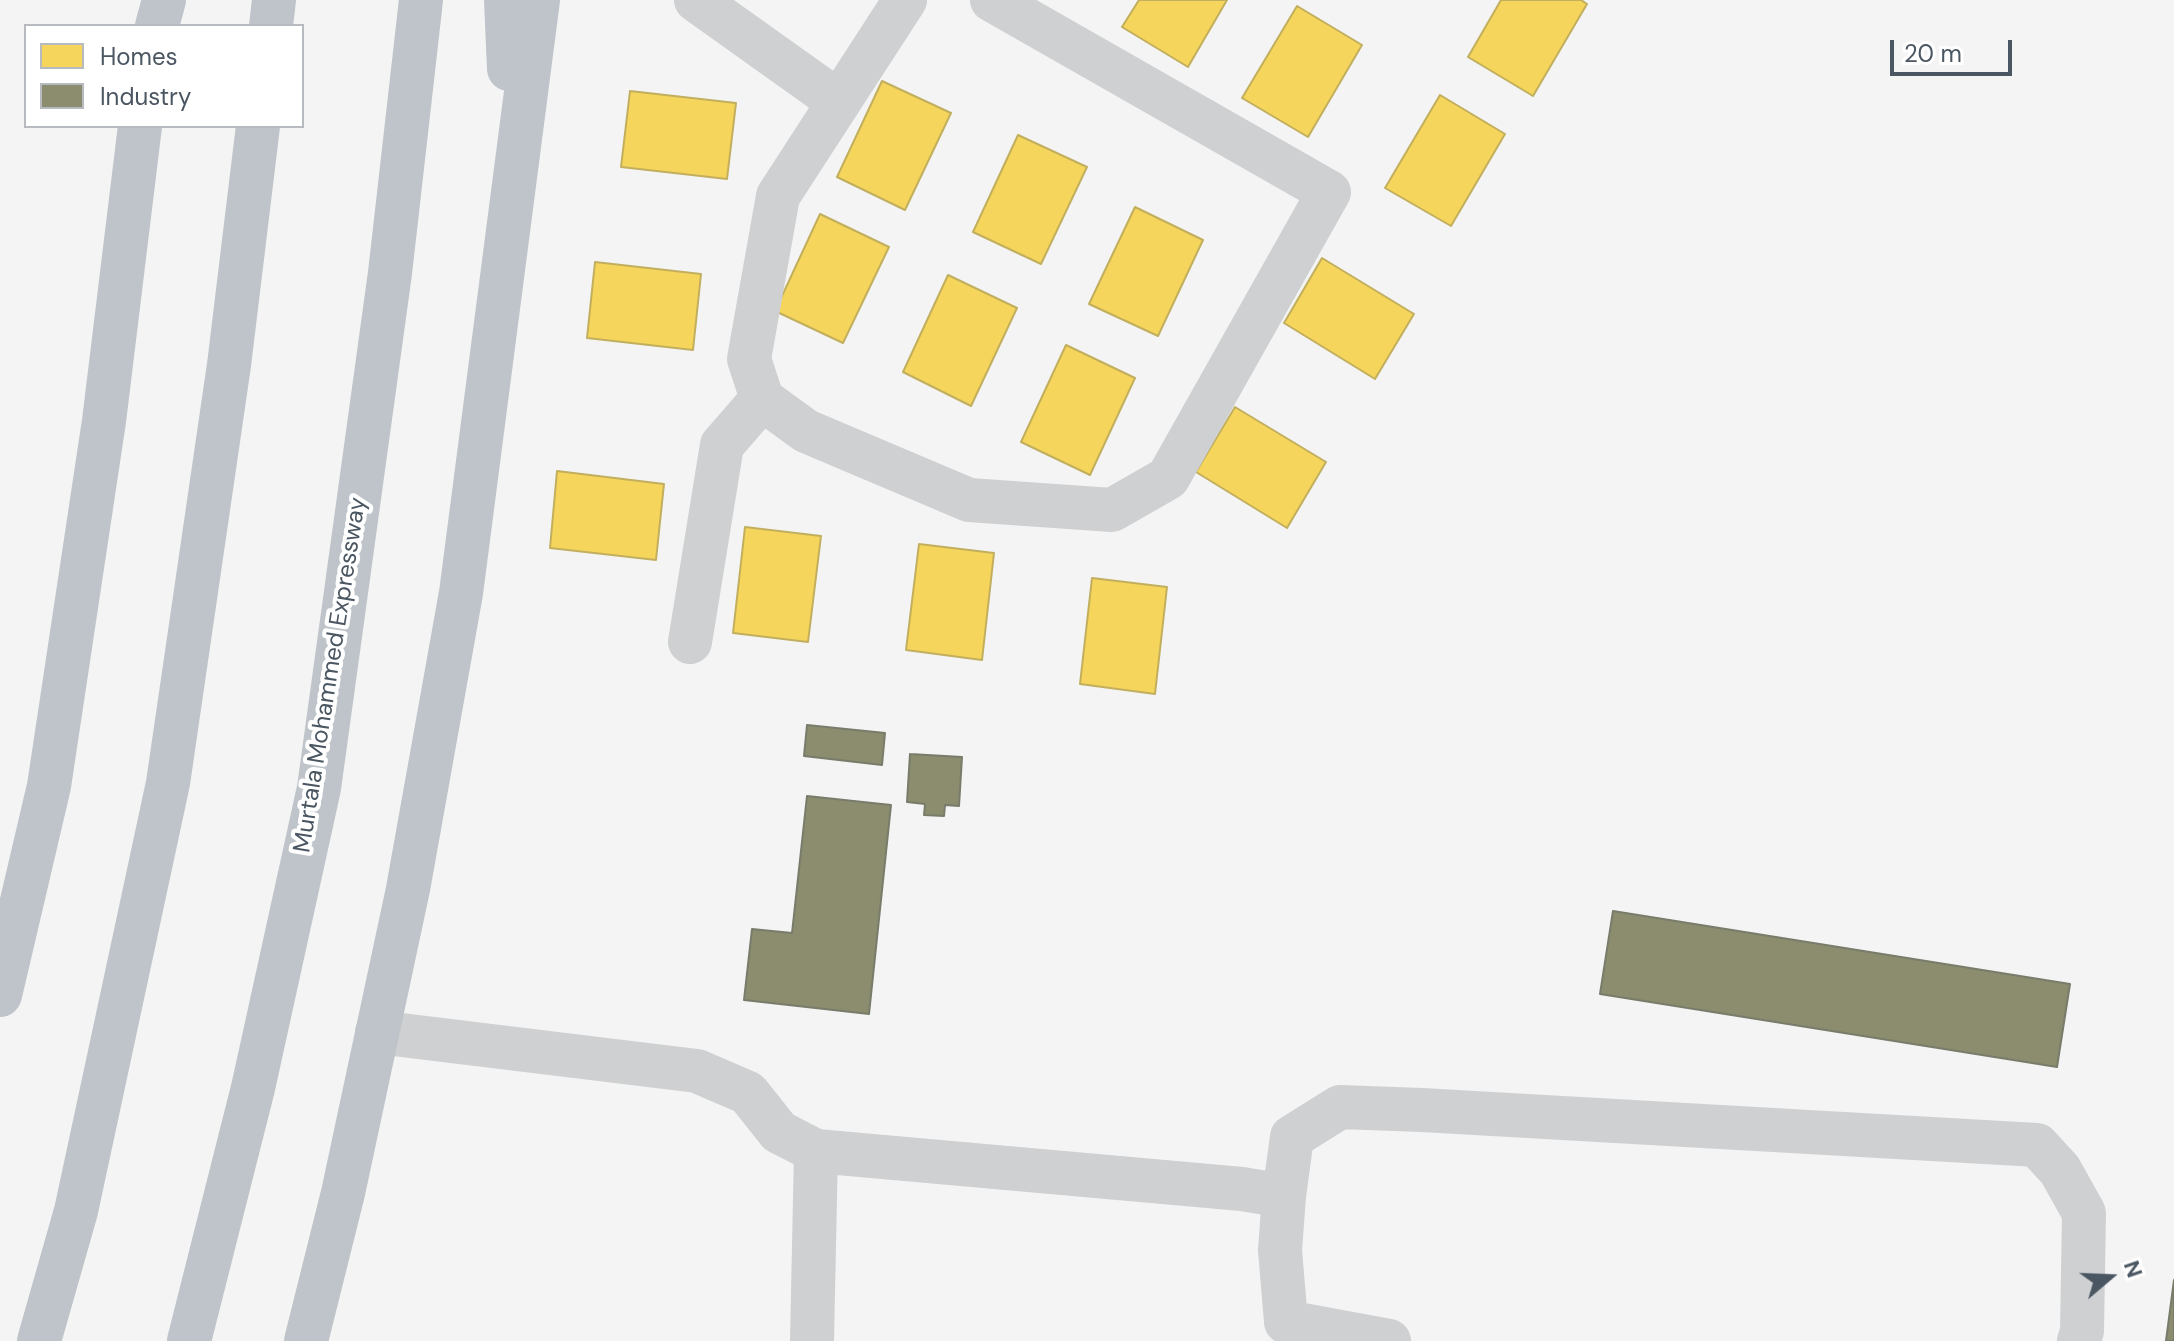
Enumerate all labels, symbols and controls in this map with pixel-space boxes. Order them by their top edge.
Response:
legend [24,24,304,128]
scale bar [1894,24,2016,74]
text: 20 m [1904,38,1962,69]
text: Homes [100,41,178,72]
text: Industry [100,81,191,112]
street label: Murtala Mohammed Expressway [289,495,373,855]
north arrow [2070,1237,2150,1317]
text: N [2117,1257,2149,1281]

